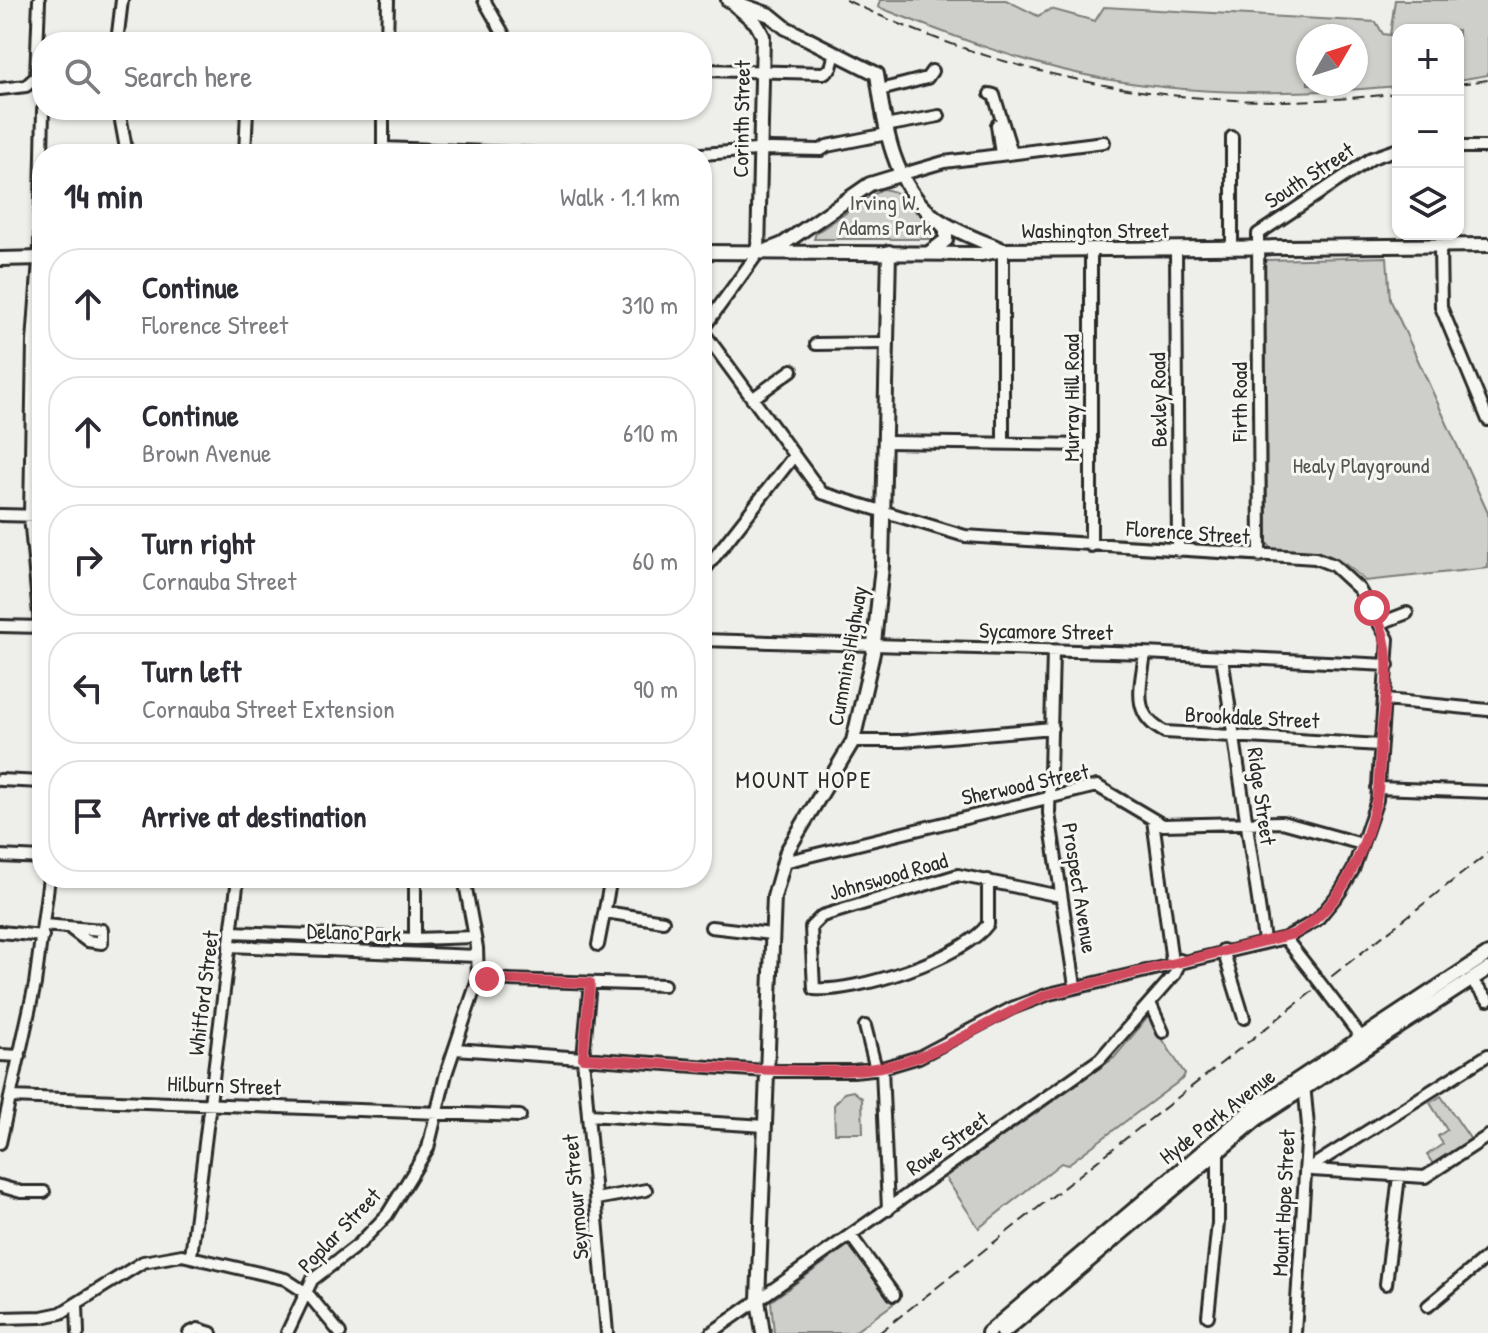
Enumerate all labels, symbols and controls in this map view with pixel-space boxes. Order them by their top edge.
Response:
north arrow [1296,24,1368,96]
map controls [1392,24,1464,240]
button: + [1392,24,1464,96]
search box [32,32,712,120]
icon: search [60,54,104,98]
text: Search here [124,56,252,96]
street label: Corinth Street [725,60,757,178]
button: − [1392,96,1464,168]
street label: South Street [1259,135,1360,215]
button: layers [1392,168,1464,240]
text: 14 min [64,173,143,219]
text: Walk · 1.1 km [560,179,680,214]
park label: Irving W. Adams Park [838,187,932,242]
street label: Washington Street [1021,215,1169,245]
text: Continue [142,267,239,307]
icon: ahead [66,282,110,326]
text: 310 m [622,287,678,322]
text: Florence Street [142,307,288,342]
street label: Murray Hill Road [1056,334,1086,462]
street label: Bexley Road [1142,352,1174,448]
street label: Firth Road [1224,362,1254,443]
text: Continue [142,395,239,435]
icon: ahead [66,410,110,454]
text: 610 m [623,415,678,450]
text: Brown Avenue [142,435,271,470]
park label: Healy Playground [1293,450,1430,480]
street label: Florence Street [1124,513,1251,551]
text: Turn right [142,523,255,563]
icon: right [66,538,110,582]
text: 60 m [632,543,678,578]
text: Cornauba Street [142,563,297,598]
street label: Cummins Highway [820,584,874,728]
route start [1354,590,1390,626]
street label: Sycamore Street [979,615,1114,647]
text: Turn left [142,651,241,691]
icon: left [66,666,110,710]
text: 90 m [633,671,678,706]
text: Cornauba Street Extension [142,691,395,726]
street label: Brookdale Street [1184,698,1320,736]
street label: Ridge Street [1240,745,1284,847]
street label: Sherwood Street [959,756,1092,812]
district label: MOUNT HOPE [735,763,873,795]
icon: arrive [66,794,110,838]
text: Arrive at destination [142,796,367,836]
street label: Prospect Avenue [1055,821,1105,956]
street label: Johnswood Road [825,845,951,907]
street label: Delano Park [306,915,402,949]
street label: Whitford Street [180,929,226,1057]
route end [469,961,505,997]
street label: Hyde Park Avenue [1153,1061,1281,1171]
street label: Hilburn Street [167,1068,282,1102]
street label: Rowe Street [900,1103,994,1182]
street label: Mount Hope Street [1264,1128,1302,1277]
street label: Seymour Street [555,1133,595,1261]
street label: Poplar Street [291,1180,388,1279]

